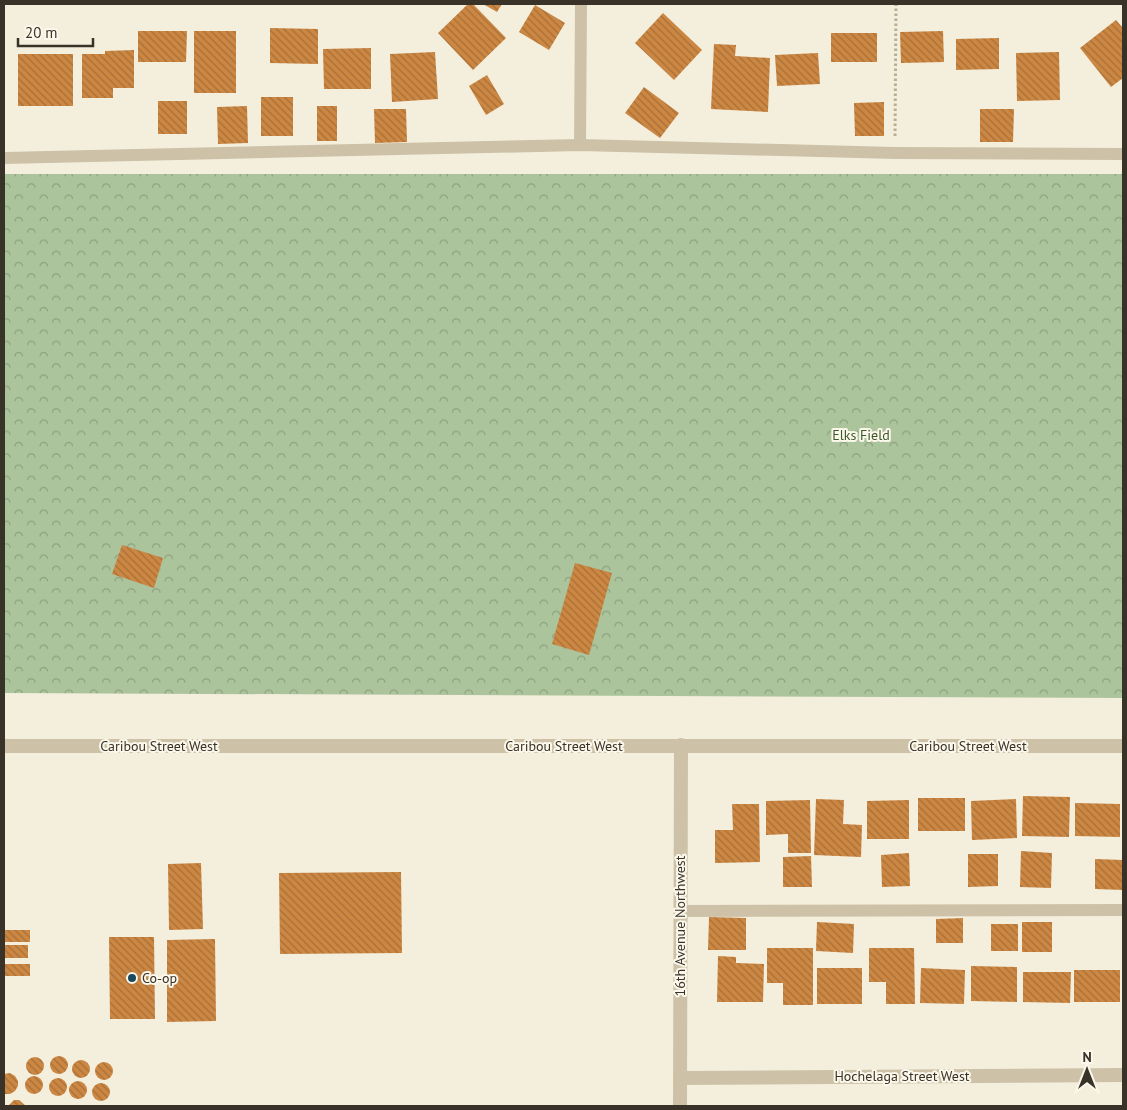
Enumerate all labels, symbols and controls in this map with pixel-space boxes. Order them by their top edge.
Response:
scale bar [18,15,92,47]
text: 20 m [25,23,58,42]
park label: Elks Field [832,426,890,444]
street label: Caribou Street West [100,737,218,755]
street label: Caribou Street West [505,737,623,755]
street label: Caribou Street West [909,737,1027,755]
street label: 16th Avenue Northwest [671,855,689,996]
place label: Co-op [142,969,177,987]
marker: Co-op [126,972,138,984]
north arrow [1062,1045,1112,1095]
text: N [1082,1048,1092,1066]
street label: Hochelaga Street West [834,1067,970,1085]

